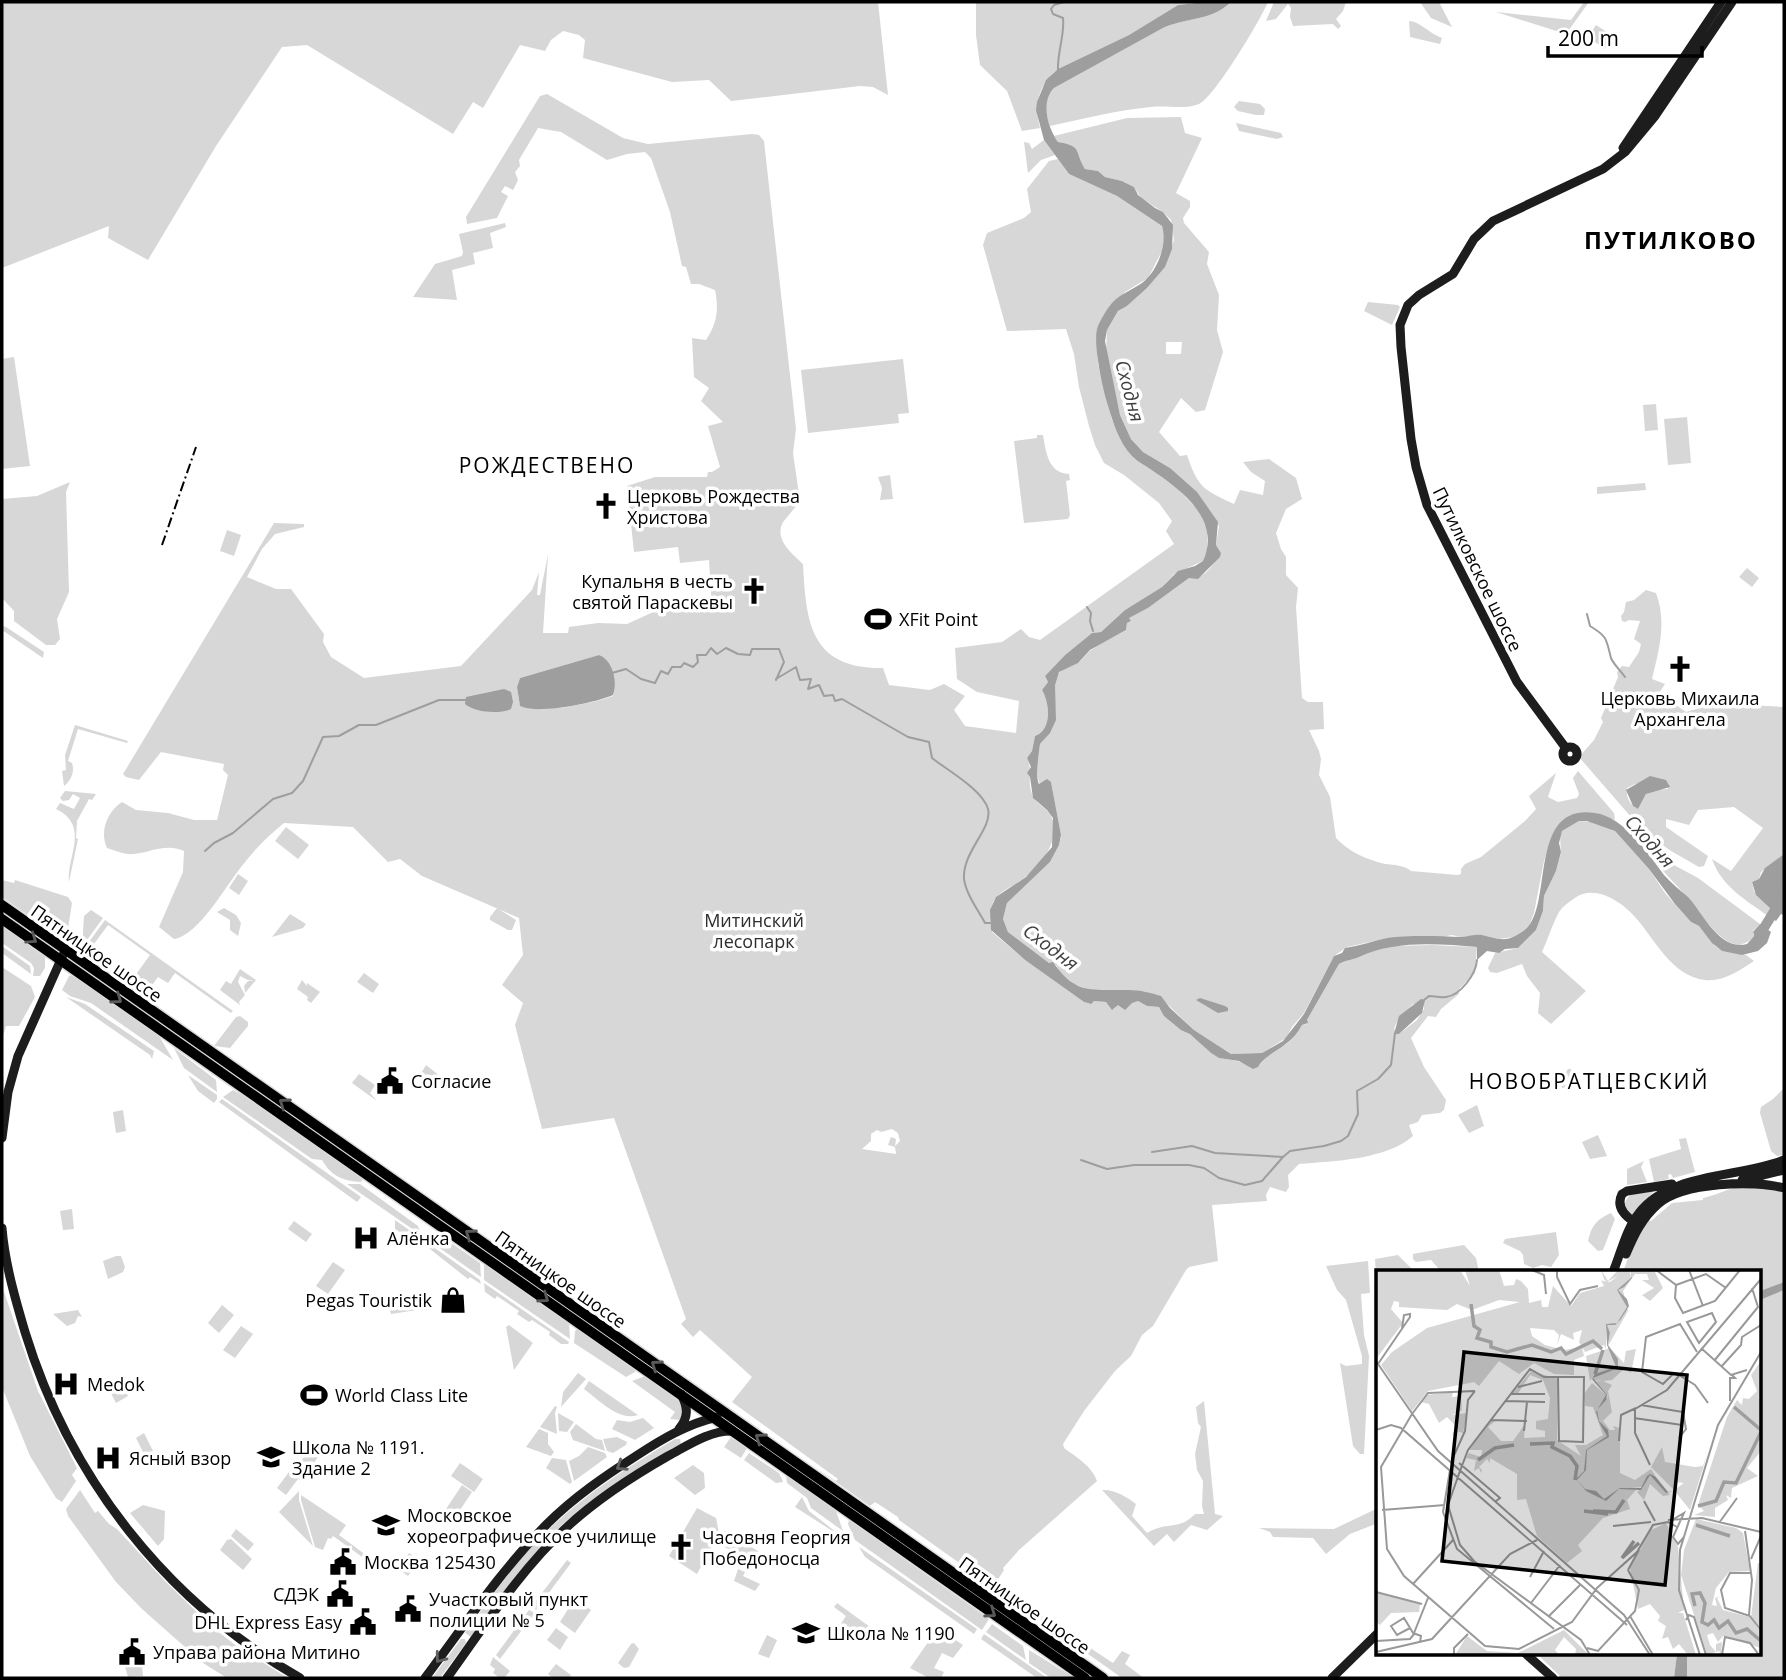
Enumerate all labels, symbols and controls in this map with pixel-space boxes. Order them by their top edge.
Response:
scale bar [1548,14,1702,58]
text: 200 m [1558,24,1619,52]
district label: ПУТИЛКОВО [1584,223,1758,256]
water label: Сходня [1109,357,1151,425]
district label: РОЖДЕСТВЕНО [459,451,635,479]
street label: Путилковское шоссе [1428,483,1528,655]
place label: Церковь Рождества Христова [627,484,800,529]
church icon: Церковь Рождества Христова [591,491,621,521]
place label: Купальня в честь святой Параскевы [572,569,733,614]
church icon: Купальня в честь святой Параскевы [739,576,769,606]
sports icon: XFit Point [863,604,893,634]
place label: XFit Point [899,607,978,631]
church icon: Церковь Михаила Архангела [1665,654,1695,684]
place label: Церковь Михаила Архангела [1601,686,1759,731]
water label: Сходня [1619,809,1681,873]
street label: Пятницкое шоссе [27,899,167,1007]
park label: Митинский лесопарк [704,908,804,953]
water label: Сходня [1018,918,1084,976]
one-way arrow [24,931,37,944]
one-way arrow [109,991,122,1003]
public building icon: Согласие [375,1066,405,1096]
district label: НОВОБРАТЦЕВСКИЙ [1469,1067,1709,1095]
place label: Согласие [411,1069,491,1093]
one-way arrow [279,1099,292,1111]
hospital icon: Алёнка [351,1223,381,1253]
street label: Пятницкое шоссе [491,1225,631,1333]
place label: Алёнка [387,1226,449,1250]
one-way arrow [465,1230,478,1242]
inset map [1376,1270,1762,1656]
shop icon: Pegas Touristik [438,1285,468,1315]
place label: Pegas Touristik [305,1288,433,1312]
one-way arrow [536,1290,549,1302]
one-way arrow [651,1361,664,1373]
hospital icon: Medok [51,1369,81,1399]
place label: Medok [87,1372,145,1396]
sports icon: World Class Lite [299,1380,329,1410]
place label: World Class Lite [335,1383,468,1407]
one-way arrow [755,1434,768,1446]
place label: Школа № 1191. Здание 2 [292,1435,425,1480]
school or university icon: Школа № 1191. Здание 2 [256,1442,286,1472]
hospital icon: Ясный взор [93,1443,123,1473]
place label: Ясный взор [129,1446,231,1470]
one-way arrow [615,1458,628,1471]
place label: Московское хореографическое училище [407,1503,656,1548]
school or university icon: Московское хореографическое училище [371,1510,401,1540]
place label: Часовня Георгия Победоносца [702,1525,851,1570]
church icon: Часовня Георгия Победоносца [666,1532,696,1562]
public building icon: Москва 125430 [328,1547,358,1577]
place label: Москва 125430 [364,1550,496,1574]
street label: Пятницкое шоссе [955,1551,1095,1659]
public building icon: СДЭК [325,1579,355,1609]
place label: СДЭК [273,1582,319,1606]
place label: Участковый пункт полиции № 5 [429,1587,588,1632]
public building icon: Участковый пункт полиции № 5 [393,1594,423,1624]
one-way arrow [983,1605,996,1617]
public building icon: DHL Express Easy [348,1607,378,1637]
place label: DHL Express Easy [194,1610,343,1634]
school or university icon: Школа № 1190 [791,1618,821,1648]
place label: Школа № 1190 [827,1621,955,1645]
public building icon: Управа района Митино [117,1637,147,1667]
place label: Управа района Митино [153,1640,360,1664]
one-way arrow [436,1650,449,1663]

